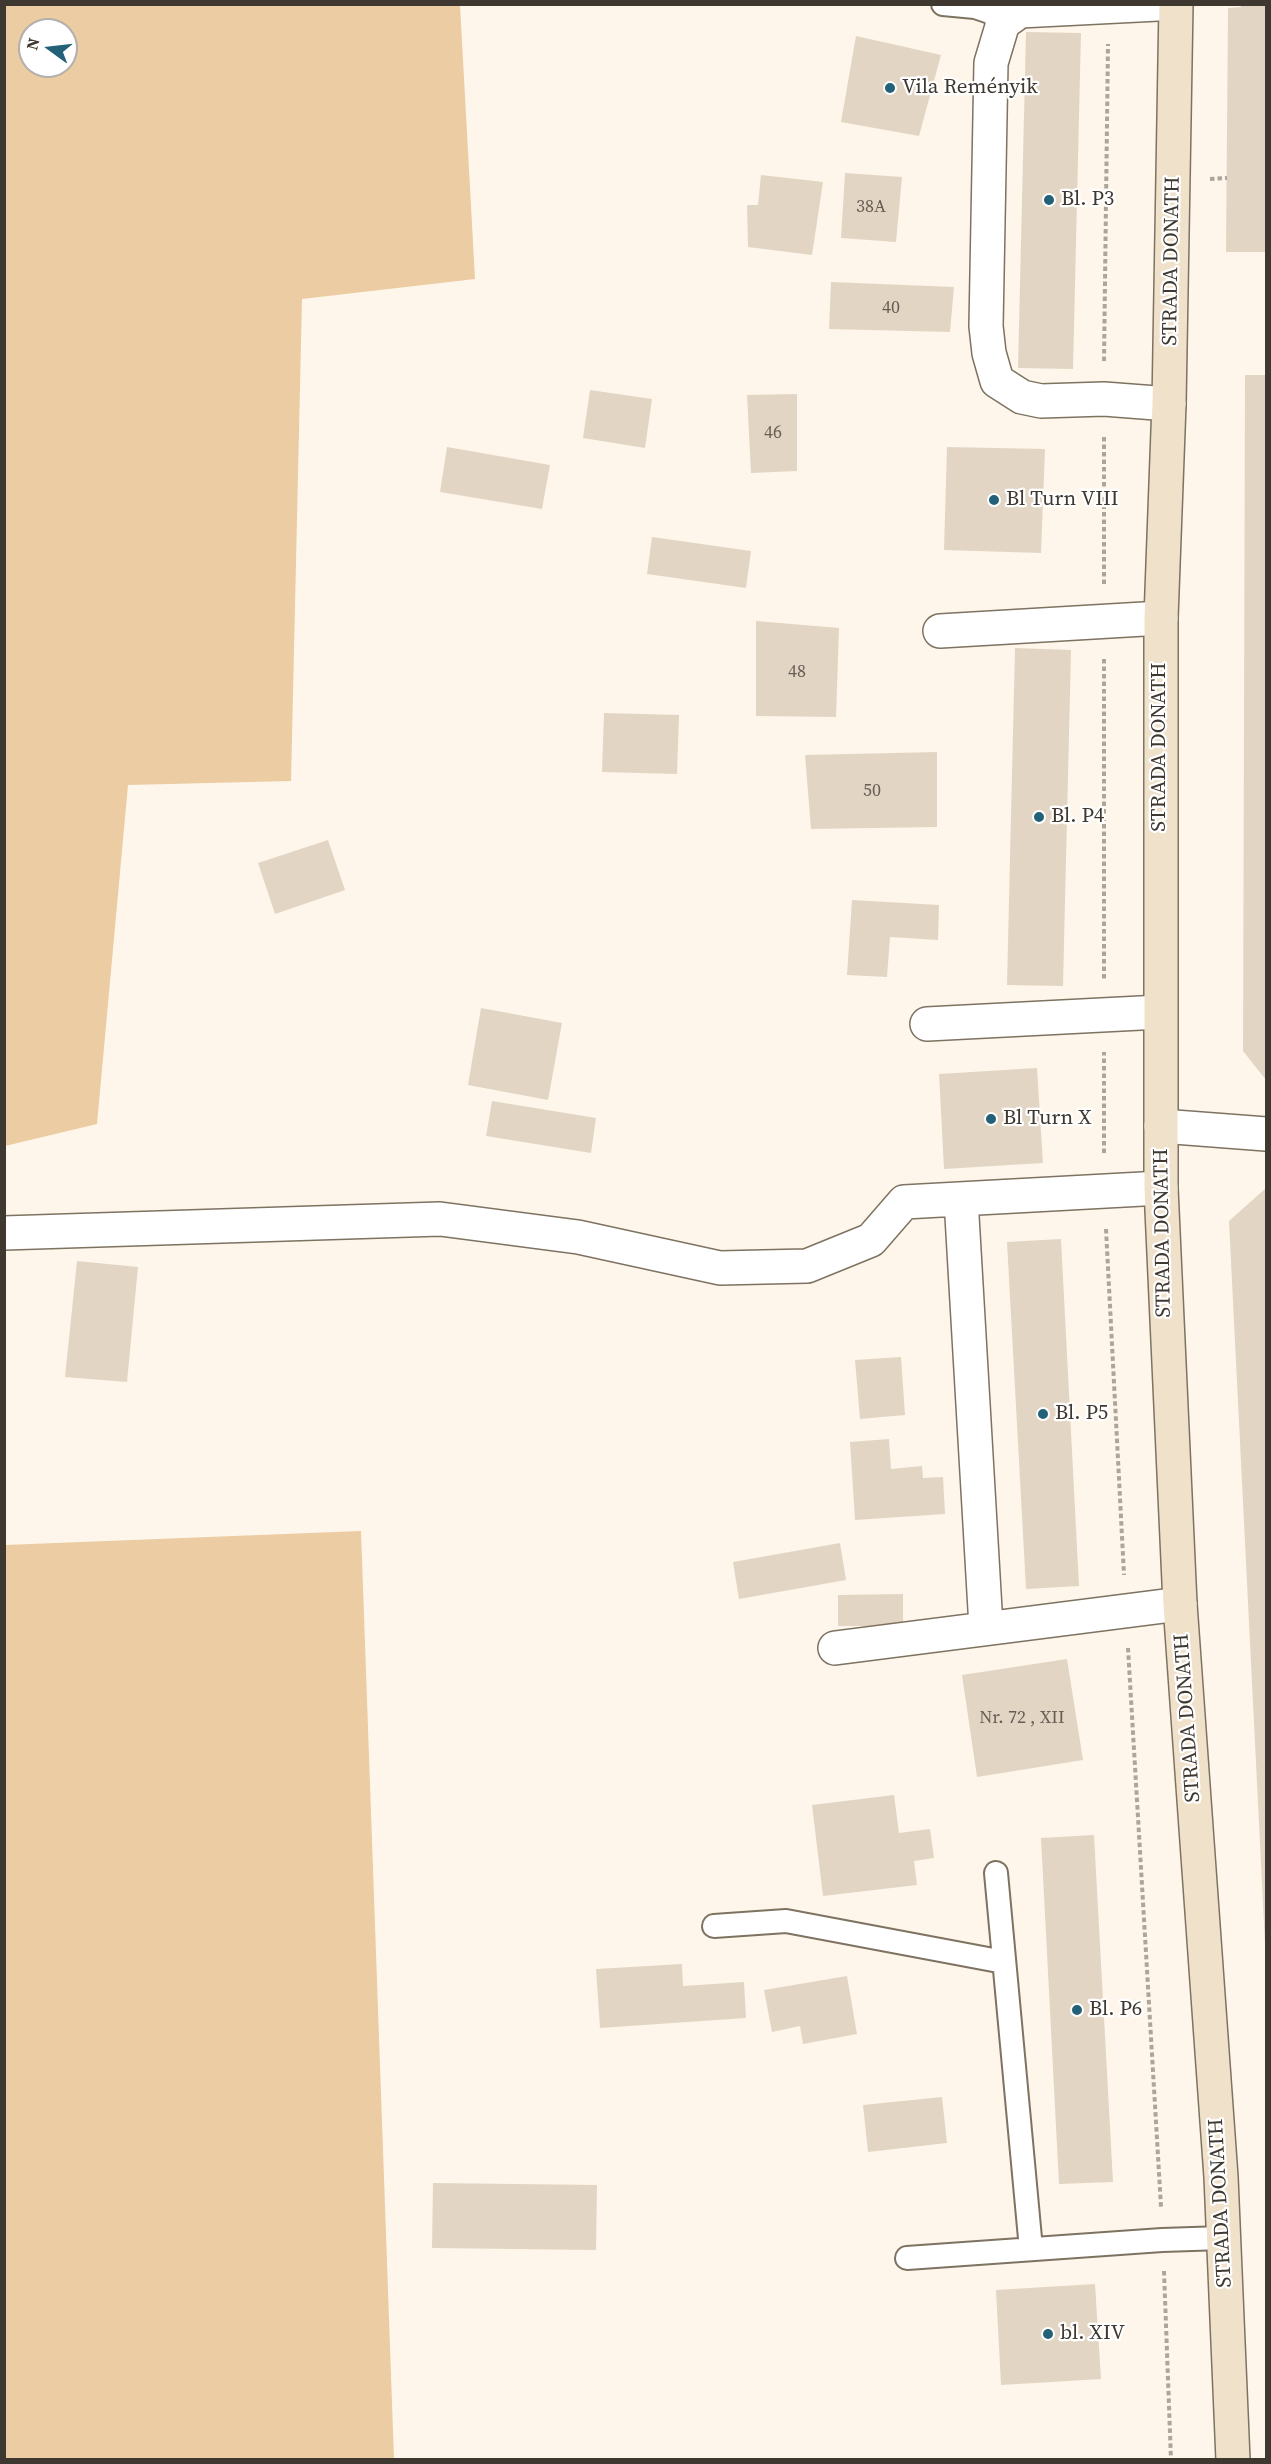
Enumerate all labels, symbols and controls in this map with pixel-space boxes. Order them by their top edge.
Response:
north arrow [18,18,78,78]
text: N [20,35,45,52]
place label: Vila Reményik [902,75,1038,101]
marker: Vila Reményik [883,81,897,95]
street label: STRADA DONATH [1158,176,1186,346]
place label: Bl. P3 [1061,187,1114,213]
marker: Bl. P3 [1042,193,1056,207]
house number: 38A [856,196,886,218]
house number: 40 [882,297,900,319]
house number: 46 [764,422,782,444]
place label: Bl Turn VIII [1006,487,1119,513]
marker: Bl Turn VIII [987,493,1001,507]
house number: 48 [788,661,806,683]
street label: STRADA DONATH [1147,662,1173,832]
house number: 50 [863,780,881,802]
place label: Bl. P4 [1051,804,1104,830]
marker: Bl. P4 [1032,810,1046,824]
place label: Bl Turn X [1003,1106,1092,1132]
marker: Bl Turn X [984,1112,998,1126]
street label: STRADA DONATH [1149,1148,1177,1318]
place label: Bl. P5 [1055,1401,1108,1427]
marker: Bl. P5 [1036,1407,1050,1421]
street label: STRADA DONATH [1170,1633,1206,1803]
house number: Nr. 72 , XII [979,1707,1065,1729]
place label: Bl. P6 [1089,1997,1142,2023]
marker: Bl. P6 [1070,2003,1084,2017]
street label: STRADA DONATH [1204,2118,1238,2288]
place label: bl. XIV [1060,2321,1125,2347]
marker: bl. XIV [1041,2327,1055,2341]

